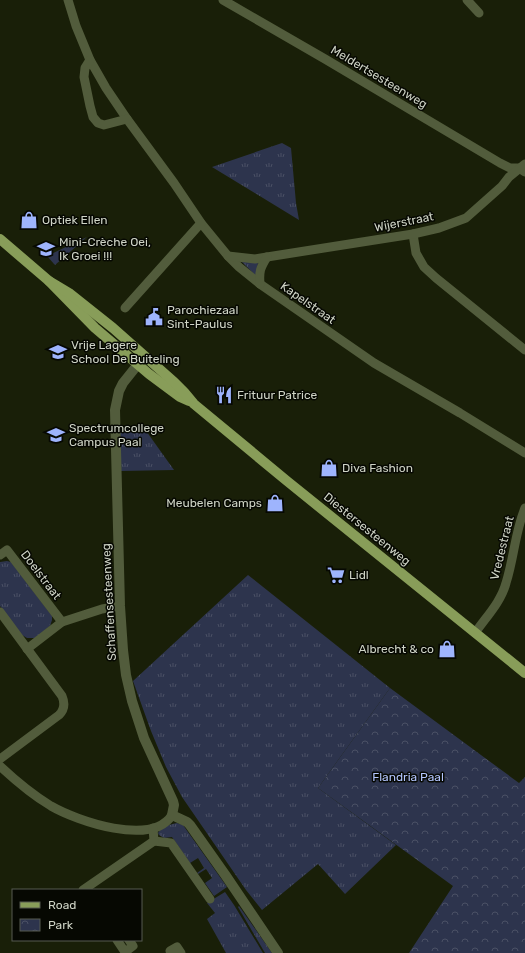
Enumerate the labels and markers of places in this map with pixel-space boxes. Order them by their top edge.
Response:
shop icon: Optiek Ellen [19,210,39,230]
place label: Optiek Ellen [42,213,108,227]
place label: Mini-Crèche Oei, Ik Groei !!! [59,235,151,263]
school or university icon: Mini-Crèche Oei, Ik Groei !!! [36,239,56,259]
place label: Parochiezaal Sint-Paulus [167,303,238,331]
public building icon: Parochiezaal Sint-Paulus [144,307,164,327]
place label: Vrije Lagere School De Buiteling [71,338,180,366]
school or university icon: Vrije Lagere School De Buiteling [48,342,68,362]
restaurant icon: Frituur Patrice [214,385,234,405]
place label: Frituur Patrice [237,388,318,402]
place label: Spectrumcollege Campus Paal [69,421,164,449]
school or university icon: Spectrumcollege Campus Paal [46,425,66,445]
shop icon: Diva Fashion [319,458,339,478]
place label: Diva Fashion [342,461,413,475]
shop icon: Meubelen Camps [265,493,285,513]
place label: Meubelen Camps [166,496,262,510]
supermarket icon: Lidl [326,565,346,585]
place label: Lidl [349,568,369,582]
shop icon: Albrecht & co [437,639,457,659]
place label: Albrecht & co [358,642,434,656]

